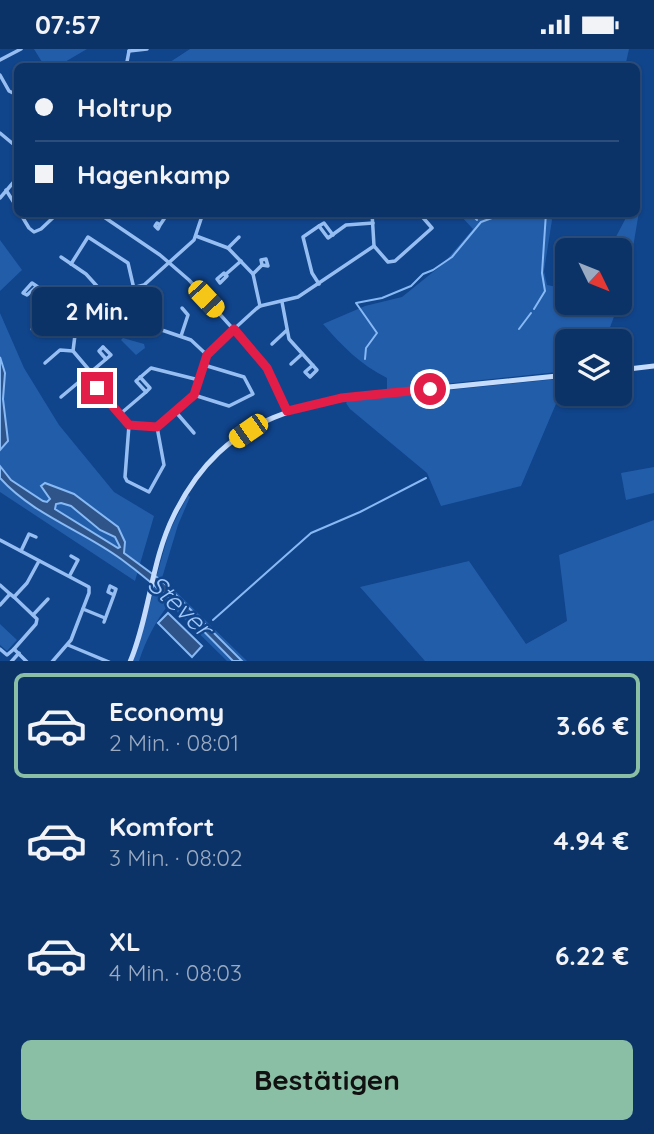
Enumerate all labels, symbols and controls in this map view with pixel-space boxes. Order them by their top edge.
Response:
text: 07:57 [35,8,101,41]
text: Holtrup [77,91,172,124]
text: Hagenkamp [77,158,230,191]
north arrow [555,238,632,315]
map controls [555,238,632,406]
car [184,276,229,322]
callout: 2 Min. [32,287,162,335]
text: 2 Min. [65,297,129,326]
button: layers [555,329,632,406]
route end [81,372,113,404]
route start [414,373,446,405]
car [225,410,272,452]
water label: Stever [141,568,222,646]
icon: car [25,694,88,757]
text: Economy [109,695,224,728]
text: 3.66 € [556,709,629,742]
text: 2 Min. · 08:01 [109,728,239,757]
icon: car [25,809,88,872]
text: Komfort [109,810,214,843]
text: 4.94 € [554,824,629,857]
text: 3 Min. · 08:02 [109,843,243,872]
icon: car [25,924,88,987]
text: XL [109,925,141,958]
text: 6.22 € [555,939,629,972]
text: 4 Min. · 08:03 [109,958,242,987]
button: Bestätigen [21,1040,633,1120]

